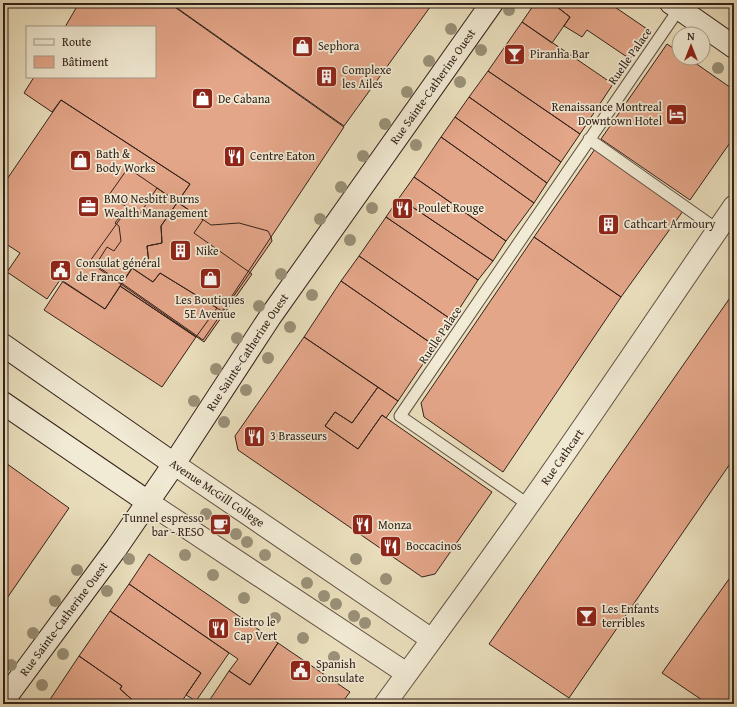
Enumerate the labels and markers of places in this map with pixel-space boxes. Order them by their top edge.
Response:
shop icon: Sephora [289,33,315,59]
place label: Sephora [318,37,360,54]
bar icon: Piranha Bar [501,41,527,67]
place label: Piranha Bar [530,45,590,62]
place label: Complexe les Ailes [342,61,392,92]
building icon: Complexe les Ailes [314,64,340,90]
shop icon: De Cabana [190,86,216,112]
place label: De Cabana [218,90,270,107]
place label: Renaissance Montreal Downtown Hotel [552,98,663,129]
hotel icon: Renaissance Montreal Downtown Hotel [664,101,690,127]
restaurant icon: Centre Eaton [222,143,248,169]
place label: Bath & Body Works [96,145,156,176]
place label: Centre Eaton [250,147,315,164]
shop icon: Bath & Body Works [67,148,93,174]
place label: BMO Nesbitt Burns Wealth Management [104,190,209,221]
office icon: BMO Nesbitt Burns Wealth Management [76,193,102,219]
restaurant icon: Poulet Rouge [389,195,415,221]
place label: Poulet Rouge [418,199,484,216]
building icon: Cathcart Armoury [596,211,622,237]
place label: Cathcart Armoury [624,215,716,232]
building icon: Nike [168,238,194,264]
place label: Nike [196,242,219,259]
place label: Consulat général de France [76,254,161,285]
public building icon: Consulat général de France [47,257,73,283]
shop icon: Les Boutiques 5E Avenue [197,266,223,292]
place label: Les Boutiques 5E Avenue [175,291,245,322]
restaurant icon: 3 Brasseurs [241,423,267,449]
place label: 3 Brasseurs [270,427,327,444]
place label: Tunnel espresso bar - RESO [123,509,204,540]
cafe icon: Tunnel espresso bar - RESO [207,512,233,538]
restaurant icon: Monza [349,512,375,538]
place label: Monza [378,516,412,533]
restaurant icon: Boccacinos [377,533,403,559]
place label: Boccacinos [406,537,462,554]
place label: Les Enfants terribles [602,600,659,631]
bar icon: Les Enfants terribles [573,603,599,629]
place label: Bistro le Cap Vert [234,613,278,644]
restaurant icon: Bistro le Cap Vert [206,616,232,642]
place label: Spanish consulate [316,655,365,686]
public building icon: Spanish consulate [288,658,314,684]

